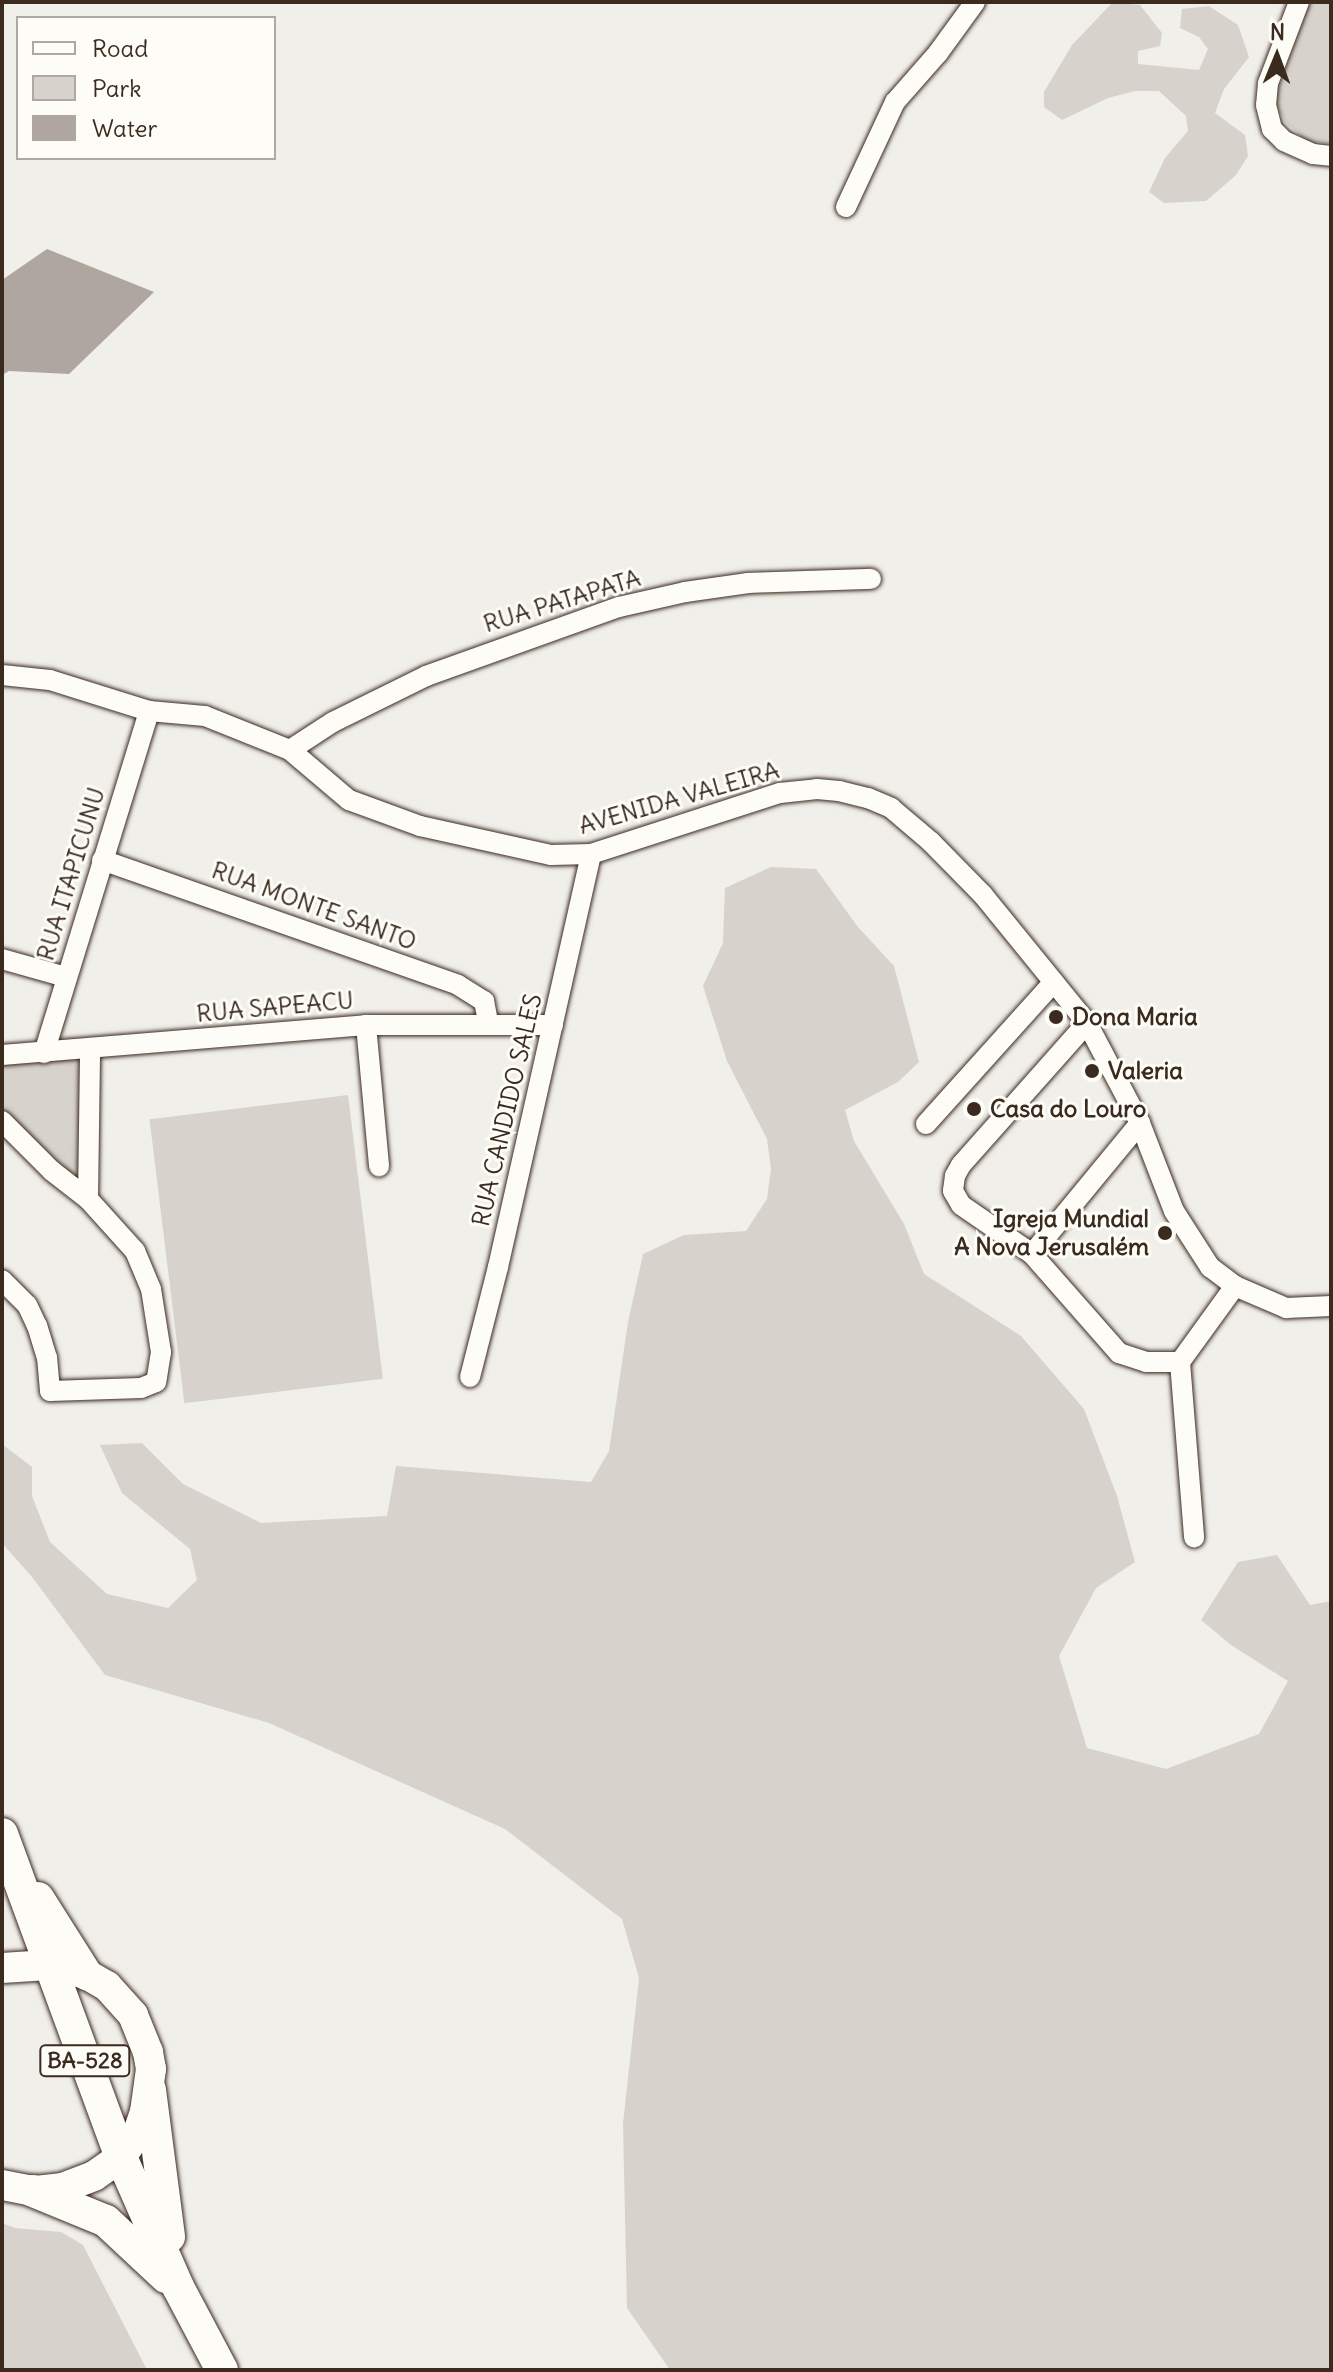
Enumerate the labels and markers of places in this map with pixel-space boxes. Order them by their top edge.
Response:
place label: Dona Maria [1072,1003,1198,1031]
marker: Dona Maria [1047,1008,1065,1026]
place label: Valeria [1108,1057,1183,1085]
marker: Valeria [1083,1062,1101,1080]
place label: Casa do Louro [990,1095,1146,1123]
marker: Casa do Louro [965,1100,983,1118]
place label: Igreja Mundial A Nova Jerusalém [954,1205,1149,1261]
marker: Igreja Mundial A Nova Jerusalém [1156,1224,1174,1242]

